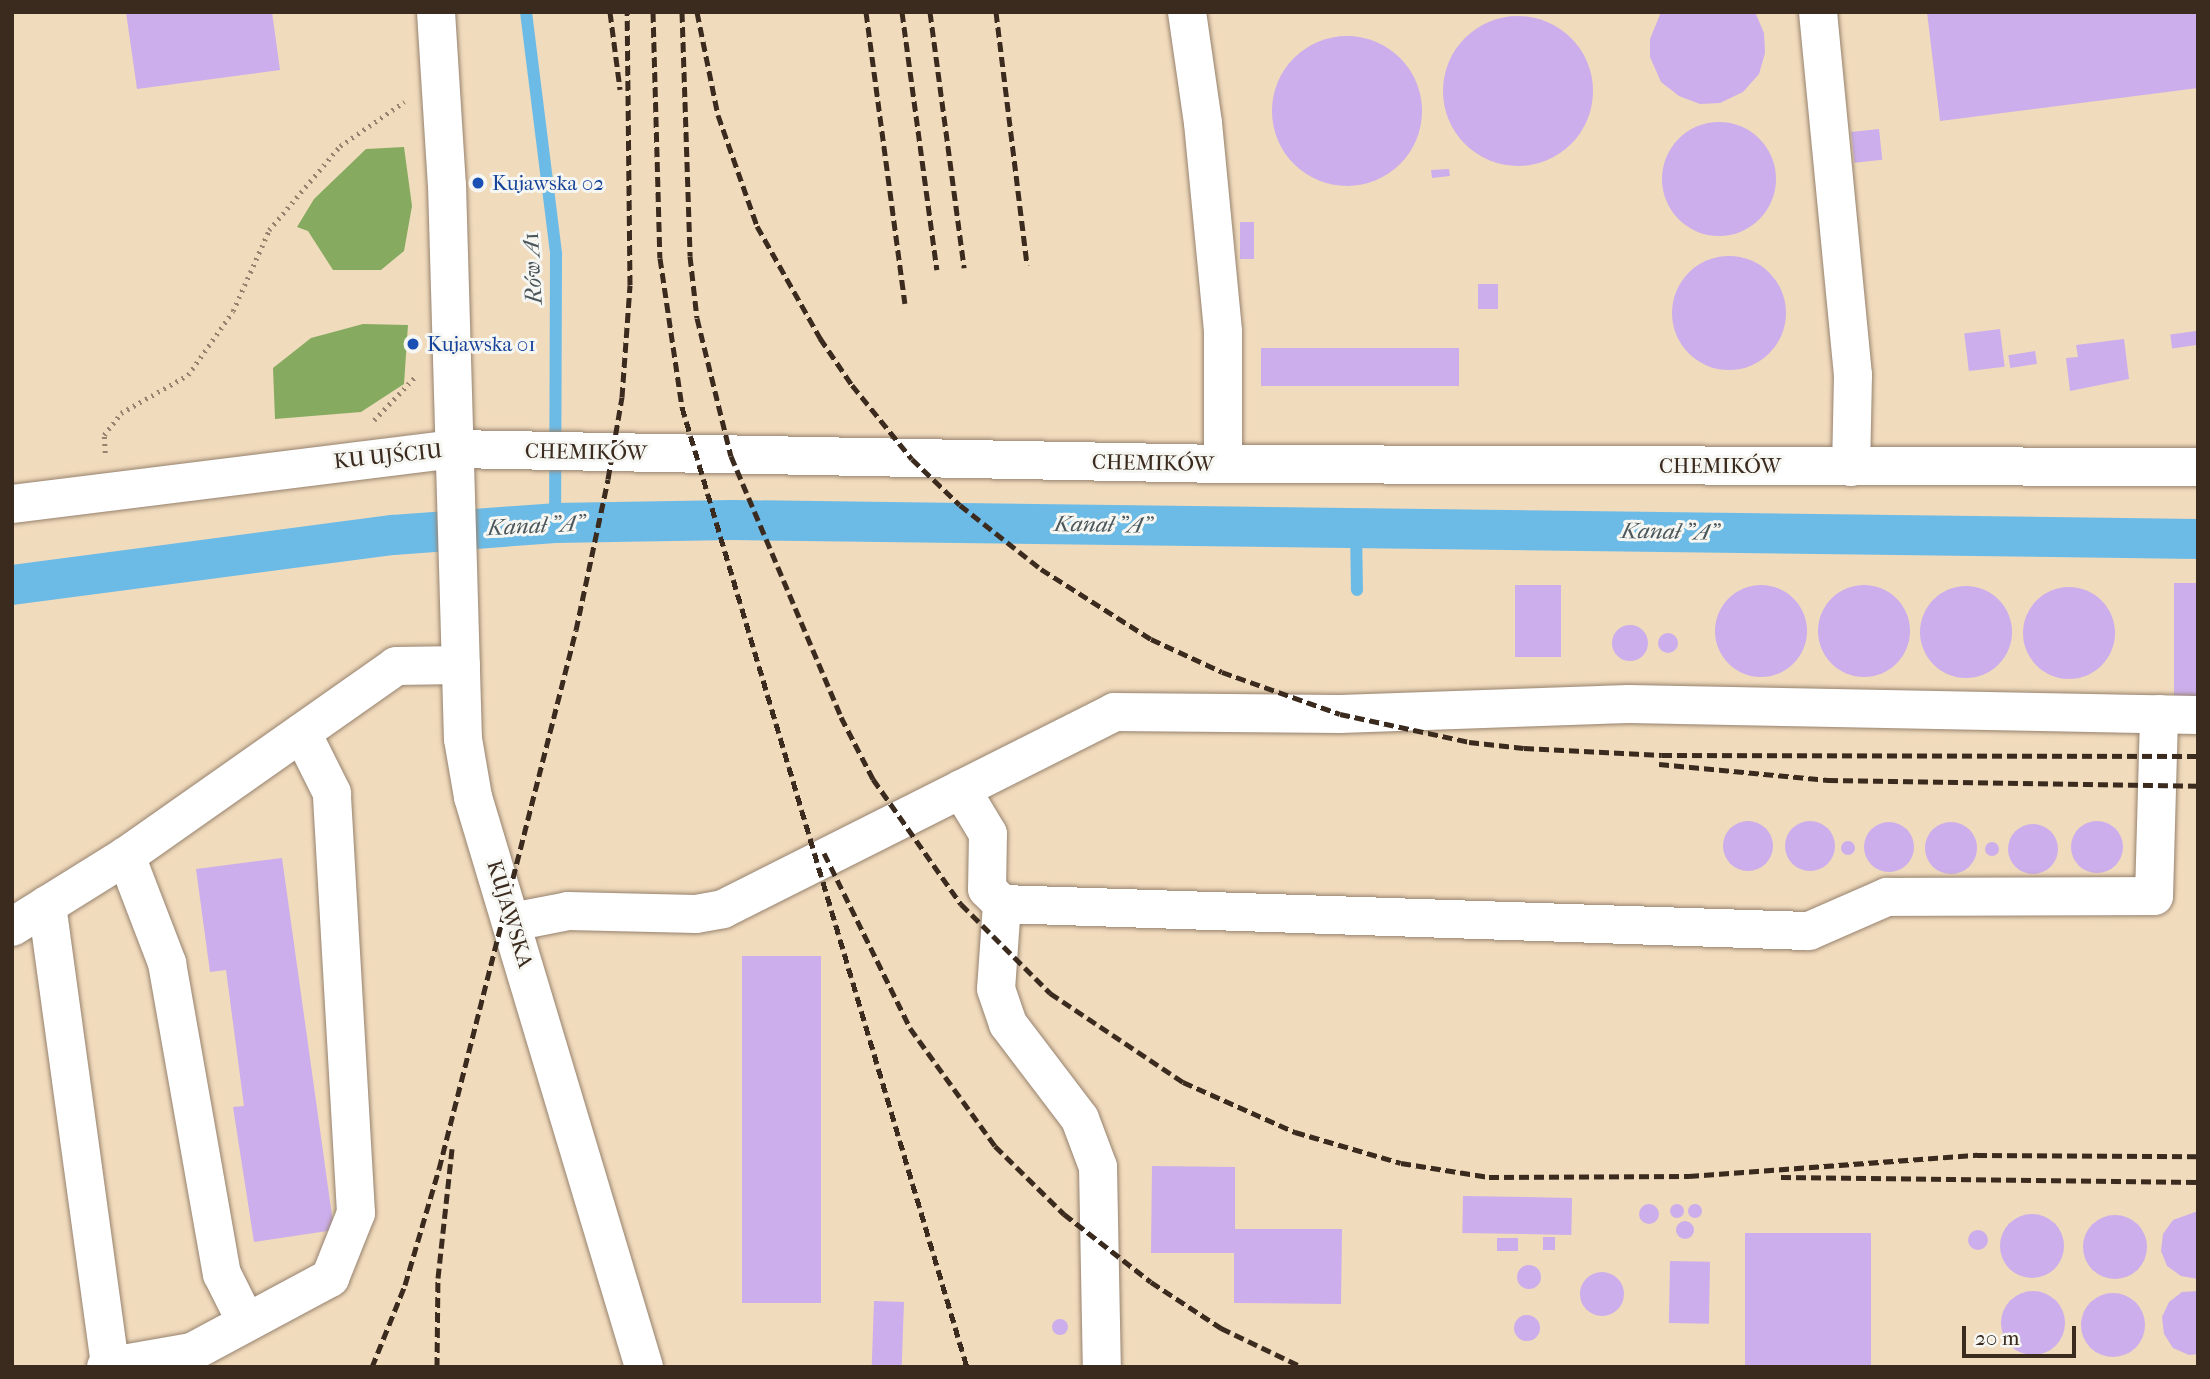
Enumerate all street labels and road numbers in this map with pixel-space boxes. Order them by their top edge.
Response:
street label: KU UJŚCIU [332,438,444,474]
street label: CHEMIKÓW [525,438,647,466]
street label: CHEMIKÓW [1092,449,1214,477]
street label: CHEMIKÓW [1659,453,1781,479]
street label: KUJAWSKA [482,857,538,971]

